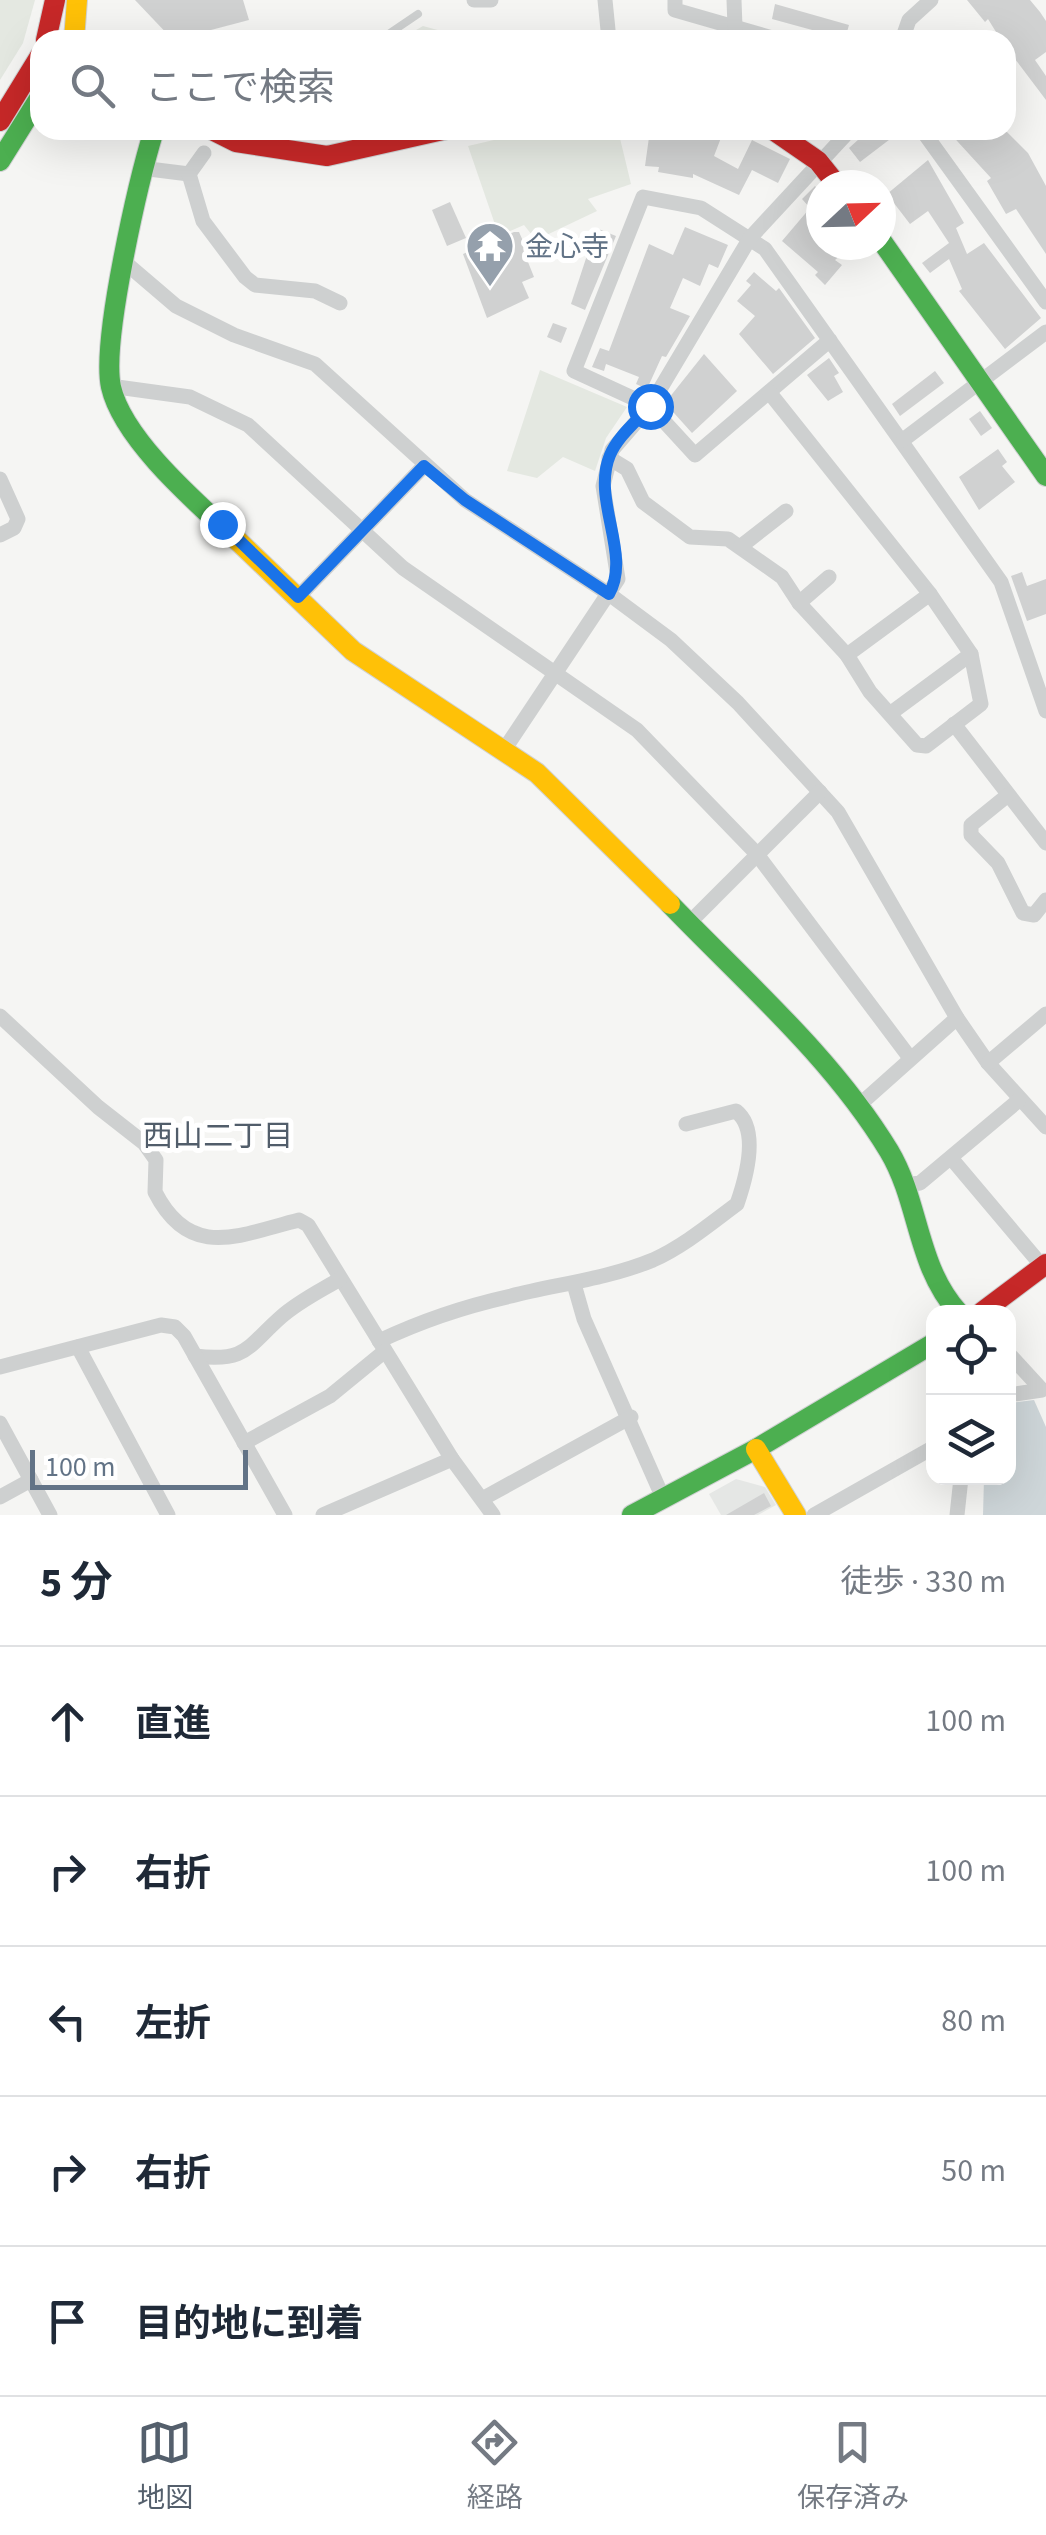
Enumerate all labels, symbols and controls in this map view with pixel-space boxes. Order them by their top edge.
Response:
search box [30,30,1016,140]
icon: search [65,58,120,113]
text: ここで検索 [145,61,335,115]
north arrow [806,170,896,260]
temple icon: 金心寺 [464,220,516,288]
place label: 金心寺 [525,227,609,267]
route start [628,384,674,430]
route end [200,502,246,548]
district label: 西山二丁目 [143,1115,293,1158]
map controls [926,1305,1016,1485]
button: locate [926,1305,1016,1395]
button: layers [926,1395,1016,1485]
scale bar [30,1445,248,1490]
text: 100 m [45,1447,116,1487]
text: 5 分 [40,1553,113,1613]
text: 徒歩 · 330 m [841,1559,1006,1605]
icon: ahead [40,1694,95,1749]
text: 直進 [135,1697,211,1751]
text: 100 m [925,1698,1006,1744]
icon: right [40,1844,95,1899]
text: 右折 [135,1847,211,1901]
text: 100 m [925,1848,1006,1894]
icon: left [40,1994,95,2049]
text: 左折 [135,1997,211,2051]
text: 80 m [941,1998,1006,2044]
icon: right [40,2144,95,2199]
text: 右折 [135,2147,211,2201]
text: 50 m [941,2148,1006,2194]
icon: arrive [40,2294,95,2349]
text: 目的地に到着 [135,2297,363,2351]
tab: 地図 [137,2415,193,2518]
tab: 経路 [467,2415,523,2518]
tab: 保存済み [797,2415,909,2518]

